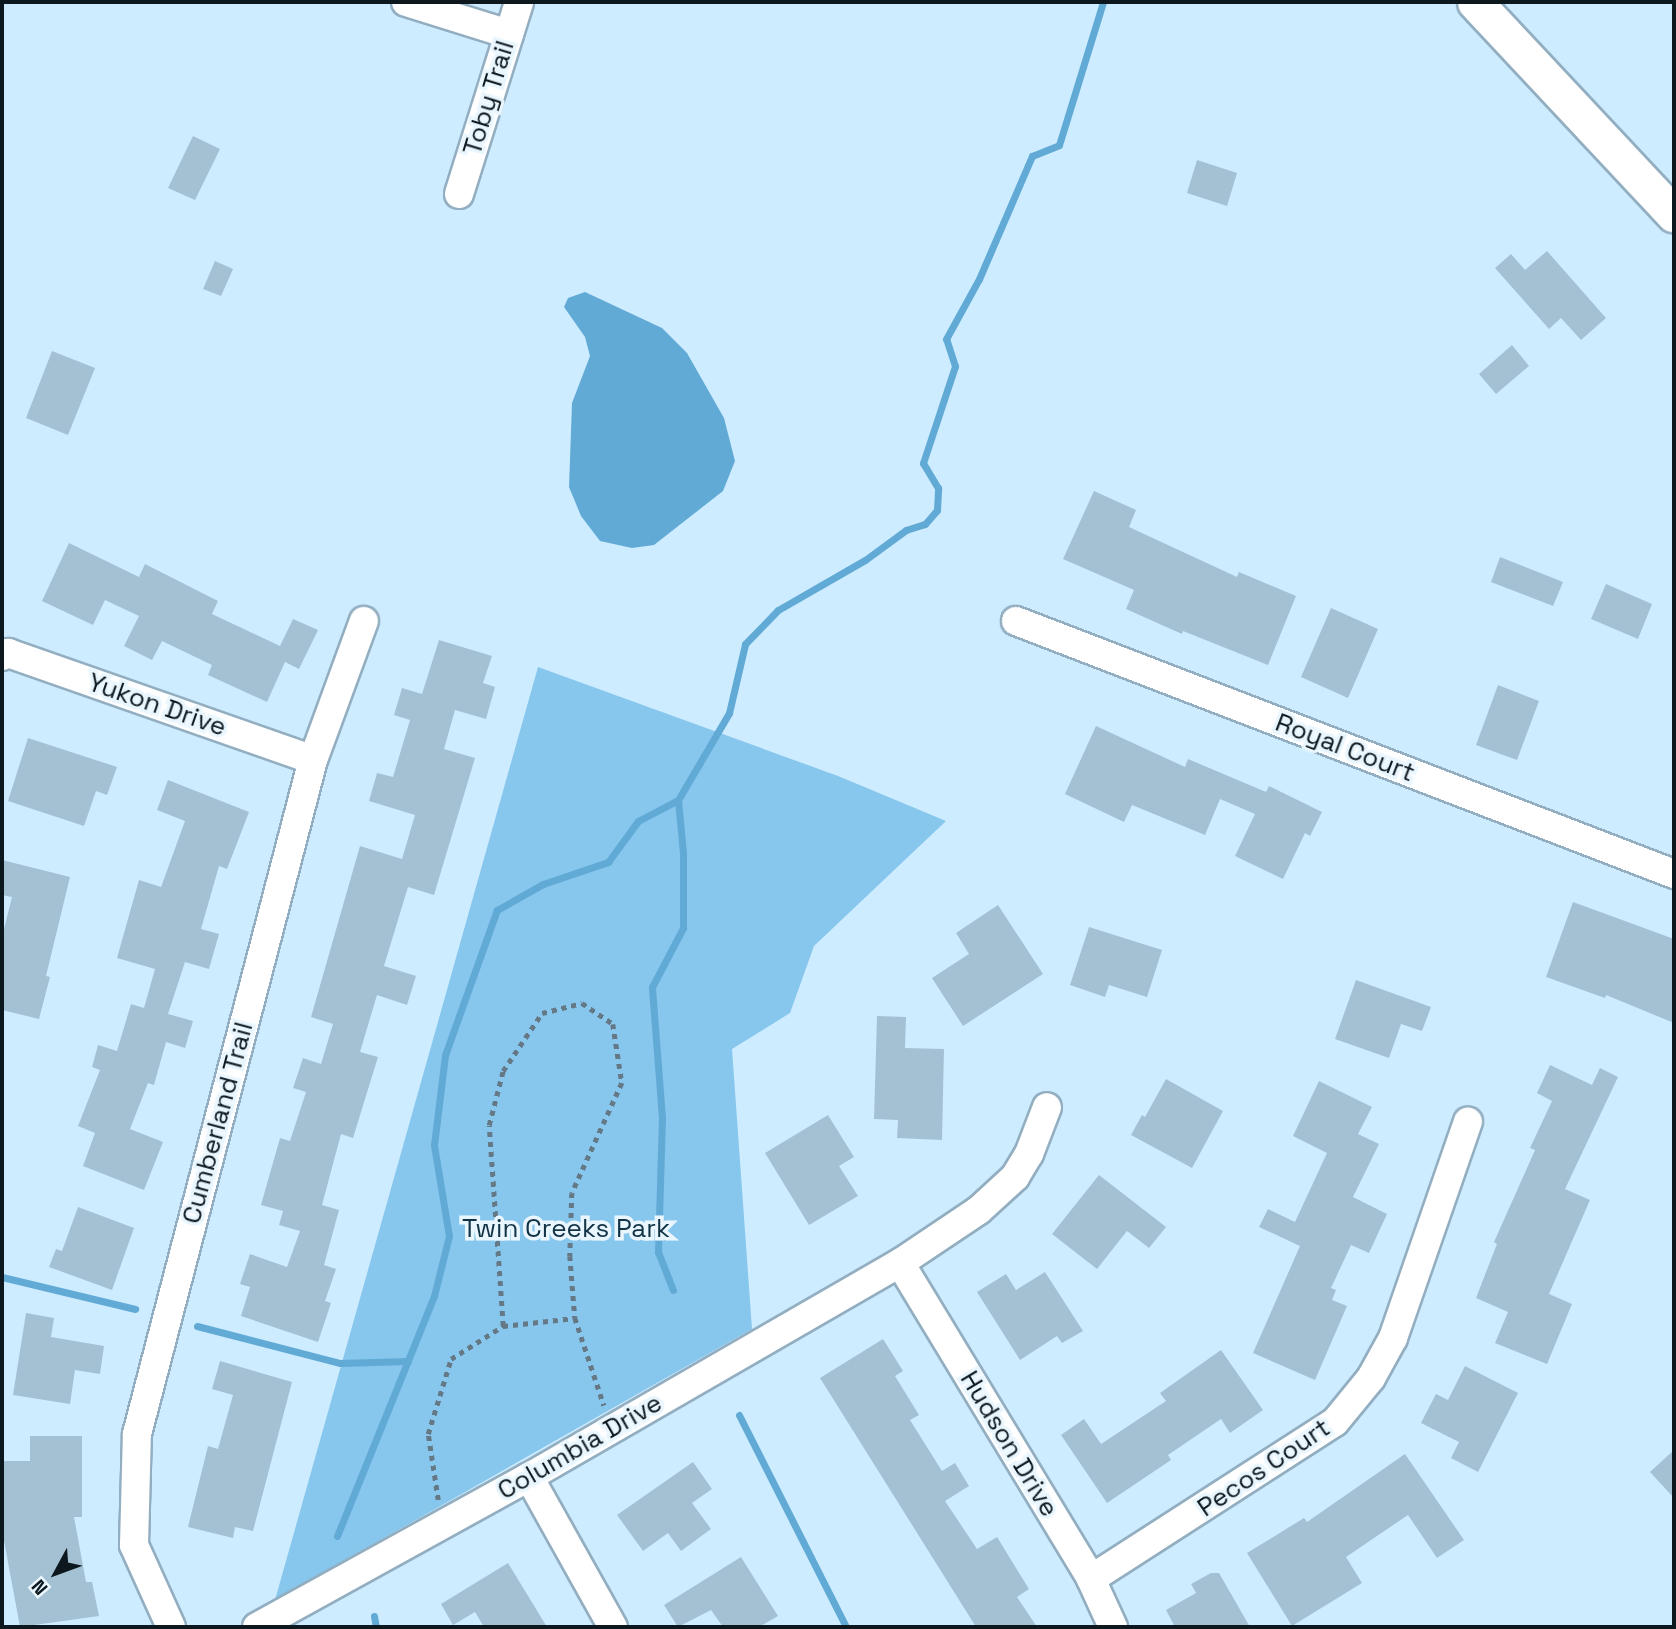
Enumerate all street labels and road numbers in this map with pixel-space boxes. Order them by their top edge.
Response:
street label: Toby Trail [457,37,521,159]
street label: Yukon Drive [84,667,230,743]
street label: Royal Court [1271,707,1419,789]
street label: Cumberland Trail [176,1019,260,1227]
street label: Hudson Drive [953,1366,1065,1522]
street label: Columbia Drive [492,1387,668,1507]
street label: Pecos Court [1192,1412,1336,1524]

